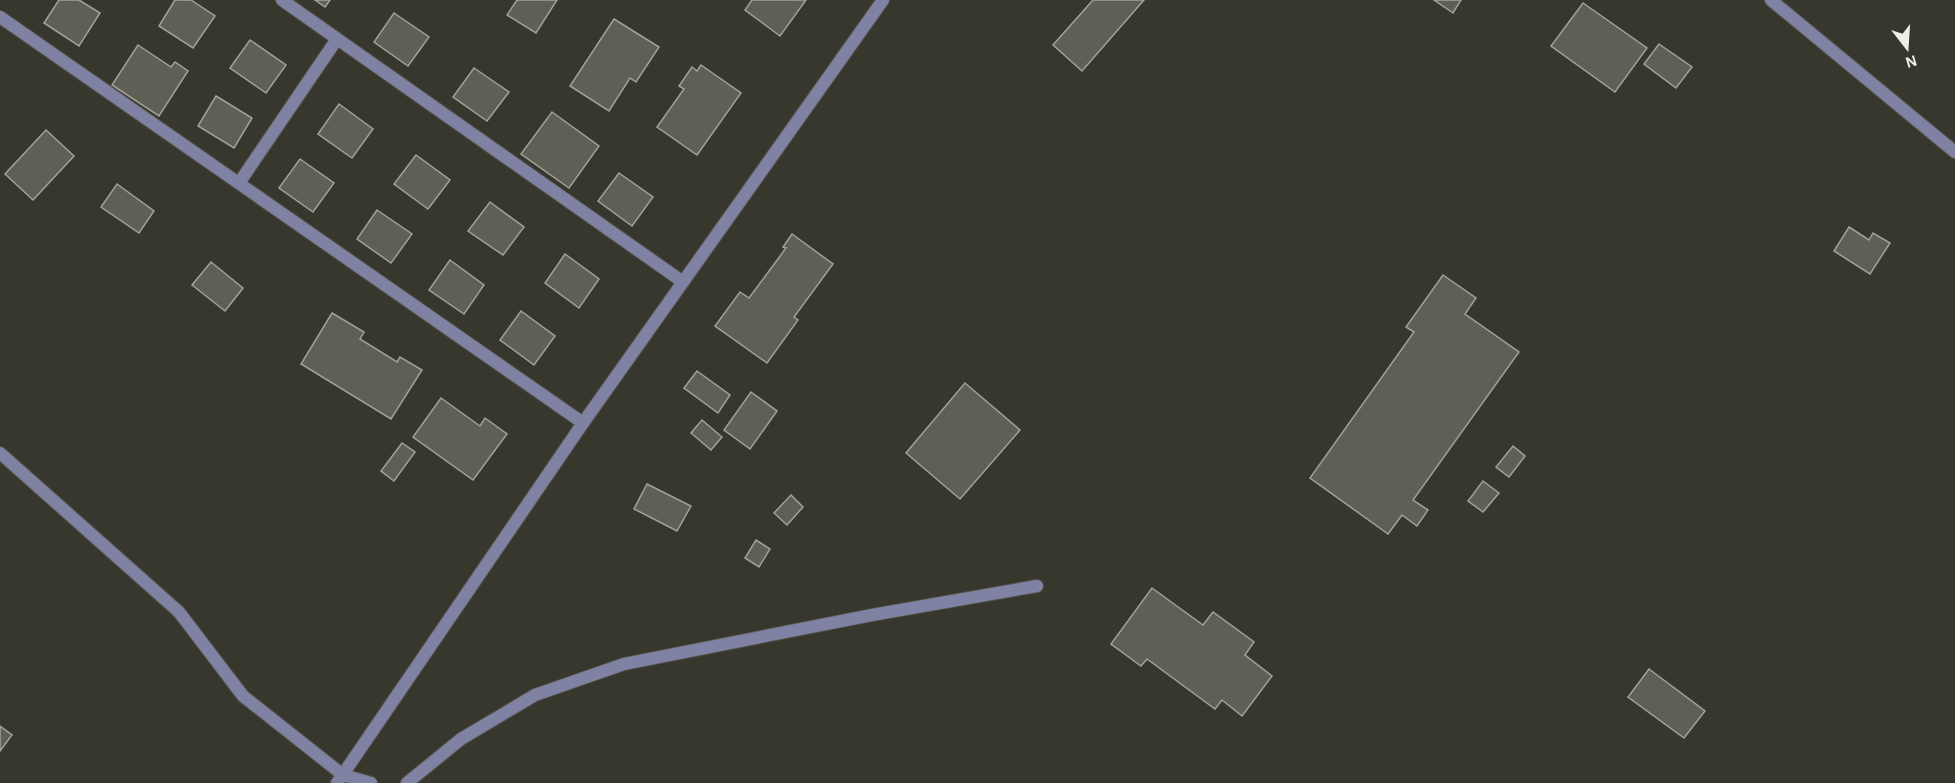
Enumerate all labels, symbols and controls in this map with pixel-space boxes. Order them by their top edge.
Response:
north arrow [1877,18,1937,78]
text: N [1903,52,1919,71]

